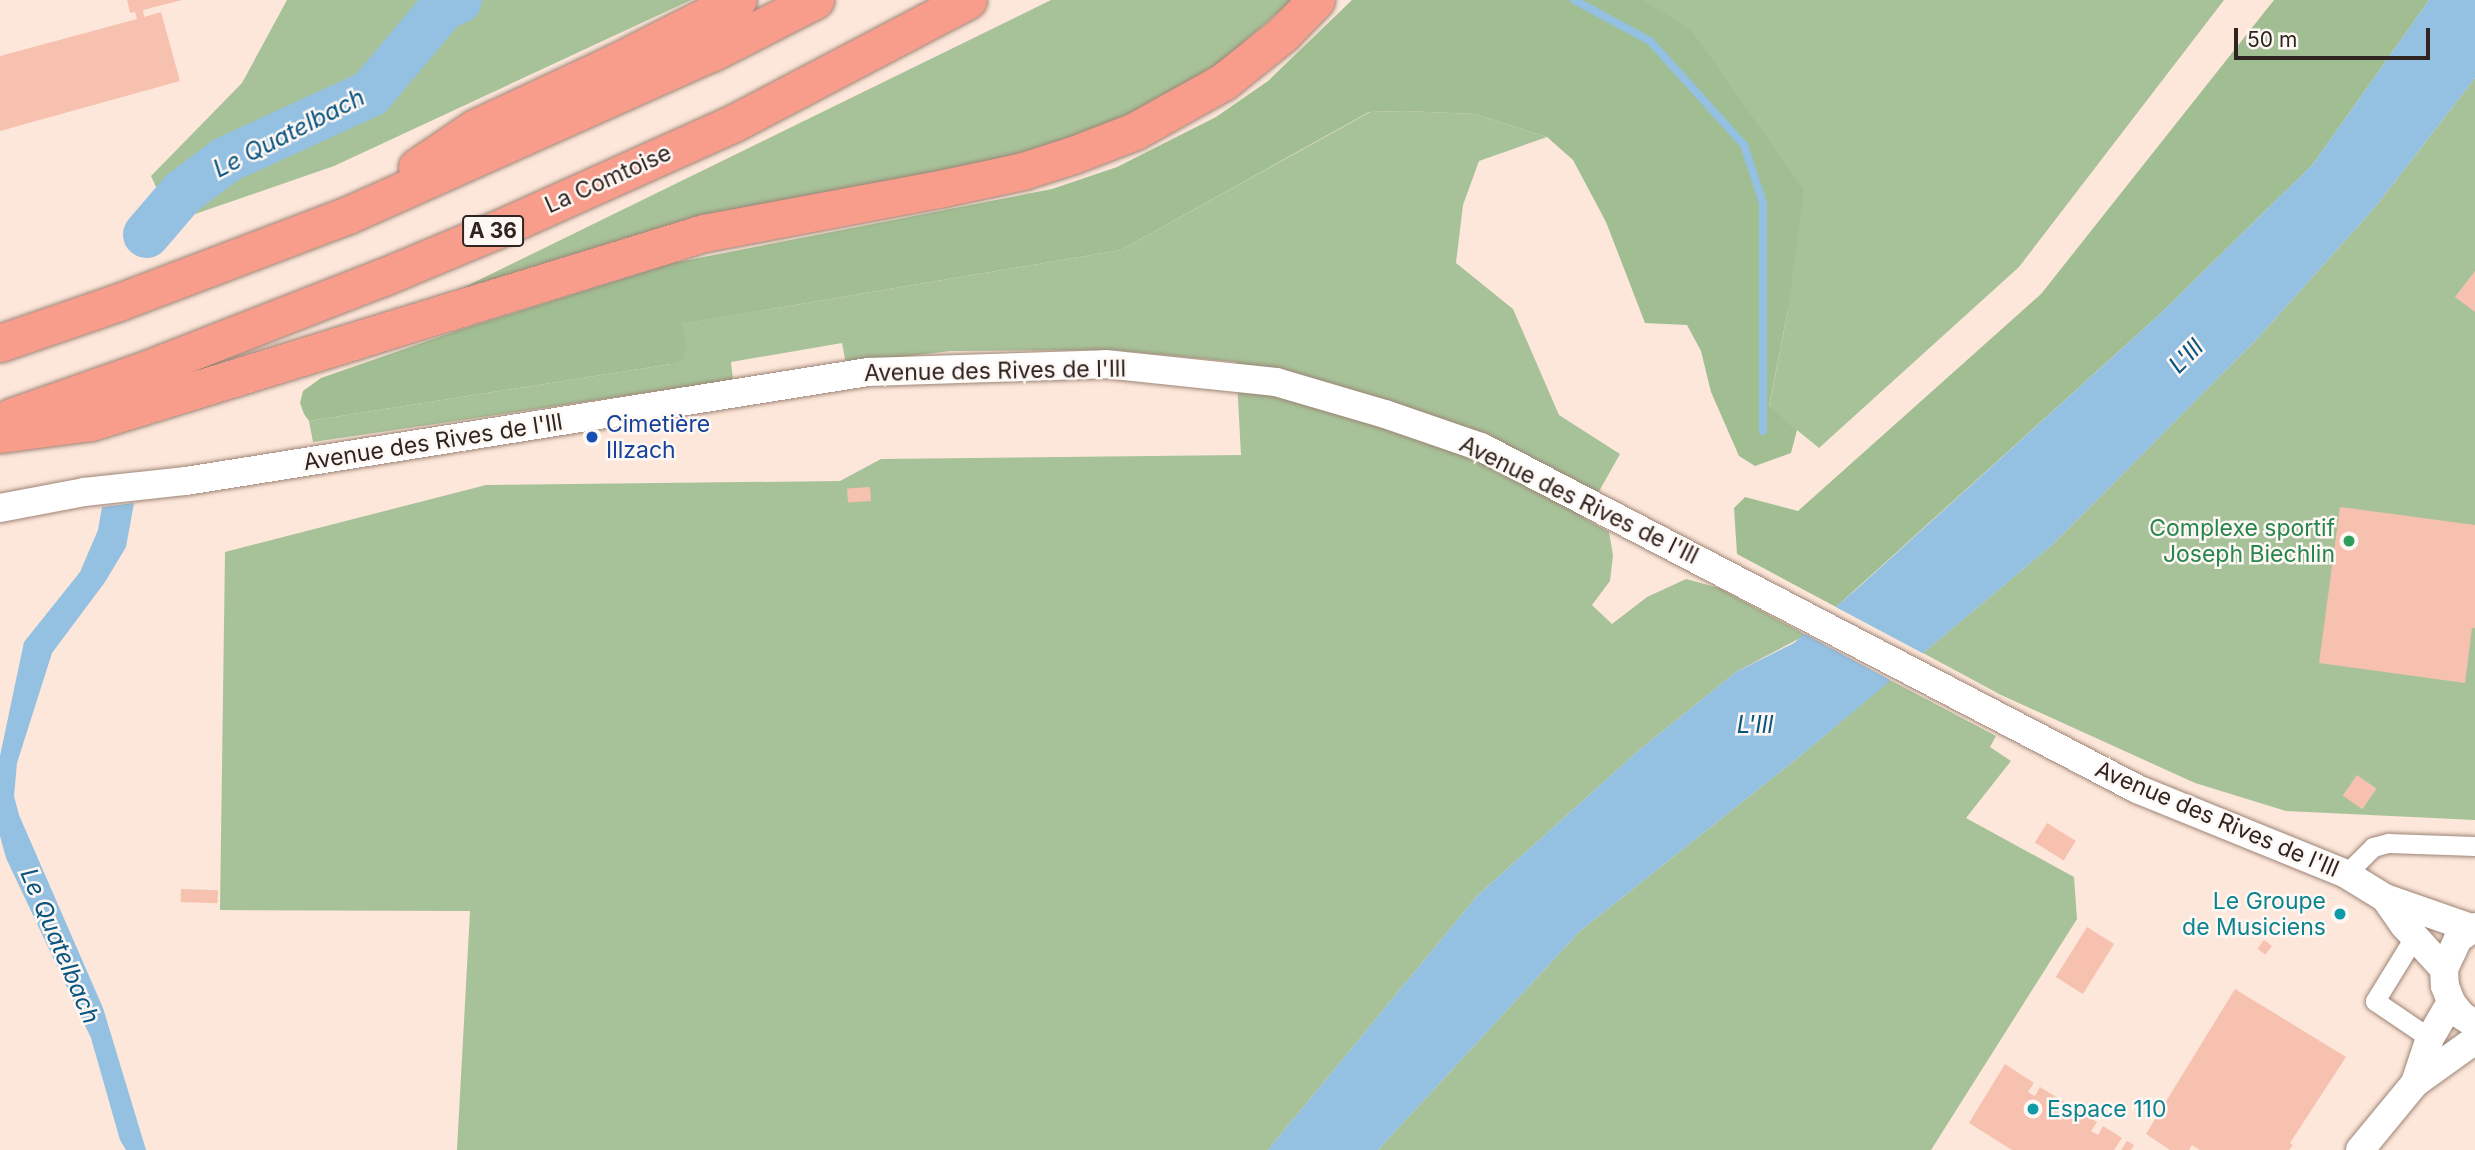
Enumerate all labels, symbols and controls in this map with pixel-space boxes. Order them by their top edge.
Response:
scale bar [2237,14,2433,58]
text: 50 m [2247,27,2297,52]
water label: Le Quatelbach [208,82,370,184]
street label: La Comtoise [541,139,675,219]
road number: A 36 [462,214,524,248]
water label: L'Ill [2163,333,2209,379]
street label: Avenue des Rives de l'Ill [864,355,1126,387]
street label: Avenue des Rives de l'Ill [301,408,565,476]
place label: Cimetière Illzach [606,410,710,464]
marker: Cimetière Illzach [584,429,600,445]
street label: Avenue des Rives de l'Ill [1455,430,1703,570]
place label: Complexe sportif Joseph Biechlin [2149,514,2335,568]
marker: Complexe sportif Joseph Biechlin [2341,533,2357,549]
water label: L'Ill [1737,711,1773,739]
street label: Avenue des Rives de l'Ill [2091,755,2343,883]
water label: Le Quatelbach [14,864,106,1028]
place label: Le Groupe de Musiciens [2182,887,2326,941]
marker: Le Groupe de Musiciens [2332,906,2348,922]
place label: Espace 110 [2047,1095,2166,1123]
marker: Espace 110 [2025,1101,2041,1117]

